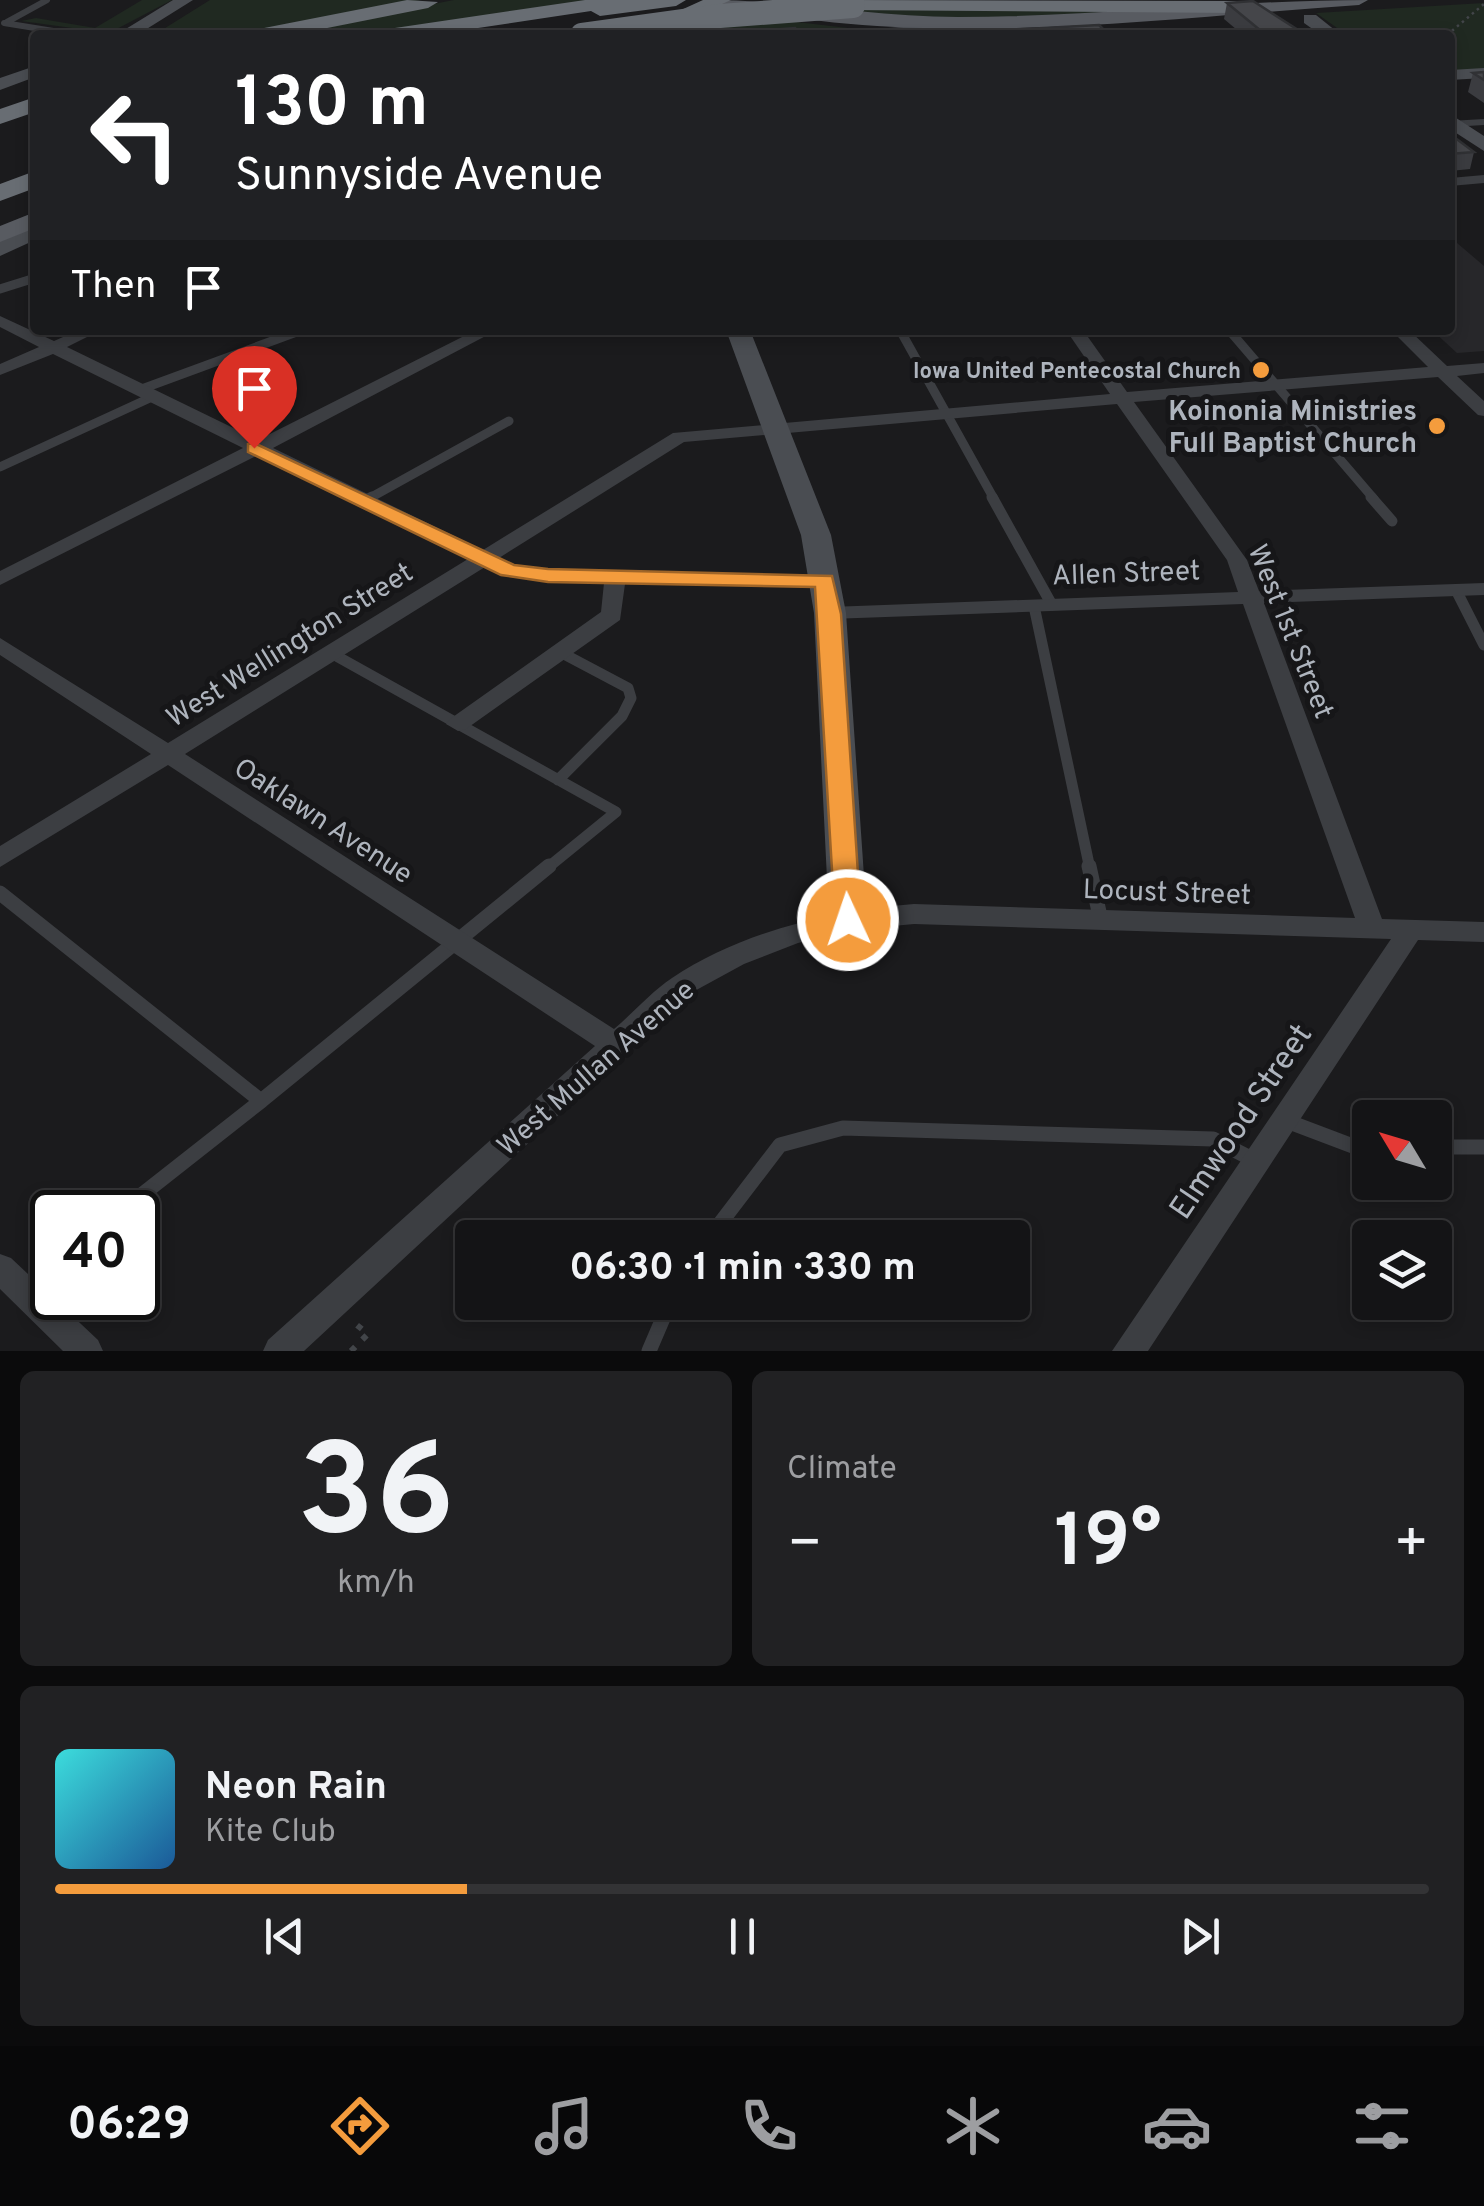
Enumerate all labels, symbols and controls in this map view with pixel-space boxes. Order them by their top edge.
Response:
text: 130 m [235,62,429,151]
icon: left [70,70,200,200]
text: Sunnyside Avenue [235,149,603,206]
icon: arrive [176,260,231,315]
text: Then [70,263,156,312]
pin [212,346,297,449]
place label: Iowa United Pentecostal Church [913,359,1241,386]
marker: Iowa United Pentecostal Church [1250,359,1272,381]
icon: arrive [227,361,282,416]
place label: Koinonia Ministries Full Baptist Church [1168,395,1417,463]
marker: Koinonia Ministries Full Baptist Church [1426,415,1448,437]
street label: West 1st Street [1238,540,1341,725]
street label: Allen Street [1051,554,1201,596]
street label: West Wellington Street [161,556,421,737]
street label: Oaklawn Avenue [226,751,419,894]
position arrow [796,868,900,972]
street label: Locust Street [1082,873,1252,915]
street label: West Mullan Avenue [491,973,703,1165]
street label: Elmwood Street [1162,1017,1323,1228]
north arrow [1352,1100,1452,1200]
map controls [1352,1100,1452,1320]
speed limit sign: 40 [30,1190,160,1320]
button: layers [1352,1220,1452,1320]
text: 06:30 · 1 min · 330 m [569,1245,916,1294]
text: 36 [297,1416,455,1581]
text: Climate [787,1450,897,1490]
text: 19° [1054,1498,1162,1593]
text: − [787,1511,822,1581]
text: + [1394,1511,1429,1581]
text: km/h [337,1564,415,1604]
text: Neon Rain [205,1764,387,1813]
text: Kite Club [205,1813,336,1853]
icon: previous [257,1909,312,1964]
icon: pause [715,1909,770,1964]
icon: next [1173,1909,1228,1964]
icon: directions [325,2091,395,2161]
icon: music [529,2091,599,2161]
icon: phone [734,2091,804,2161]
icon: climate [938,2091,1008,2161]
icon: car [1142,2091,1212,2161]
icon: filters [1347,2091,1417,2161]
text: 06:29 [67,2098,191,2155]

